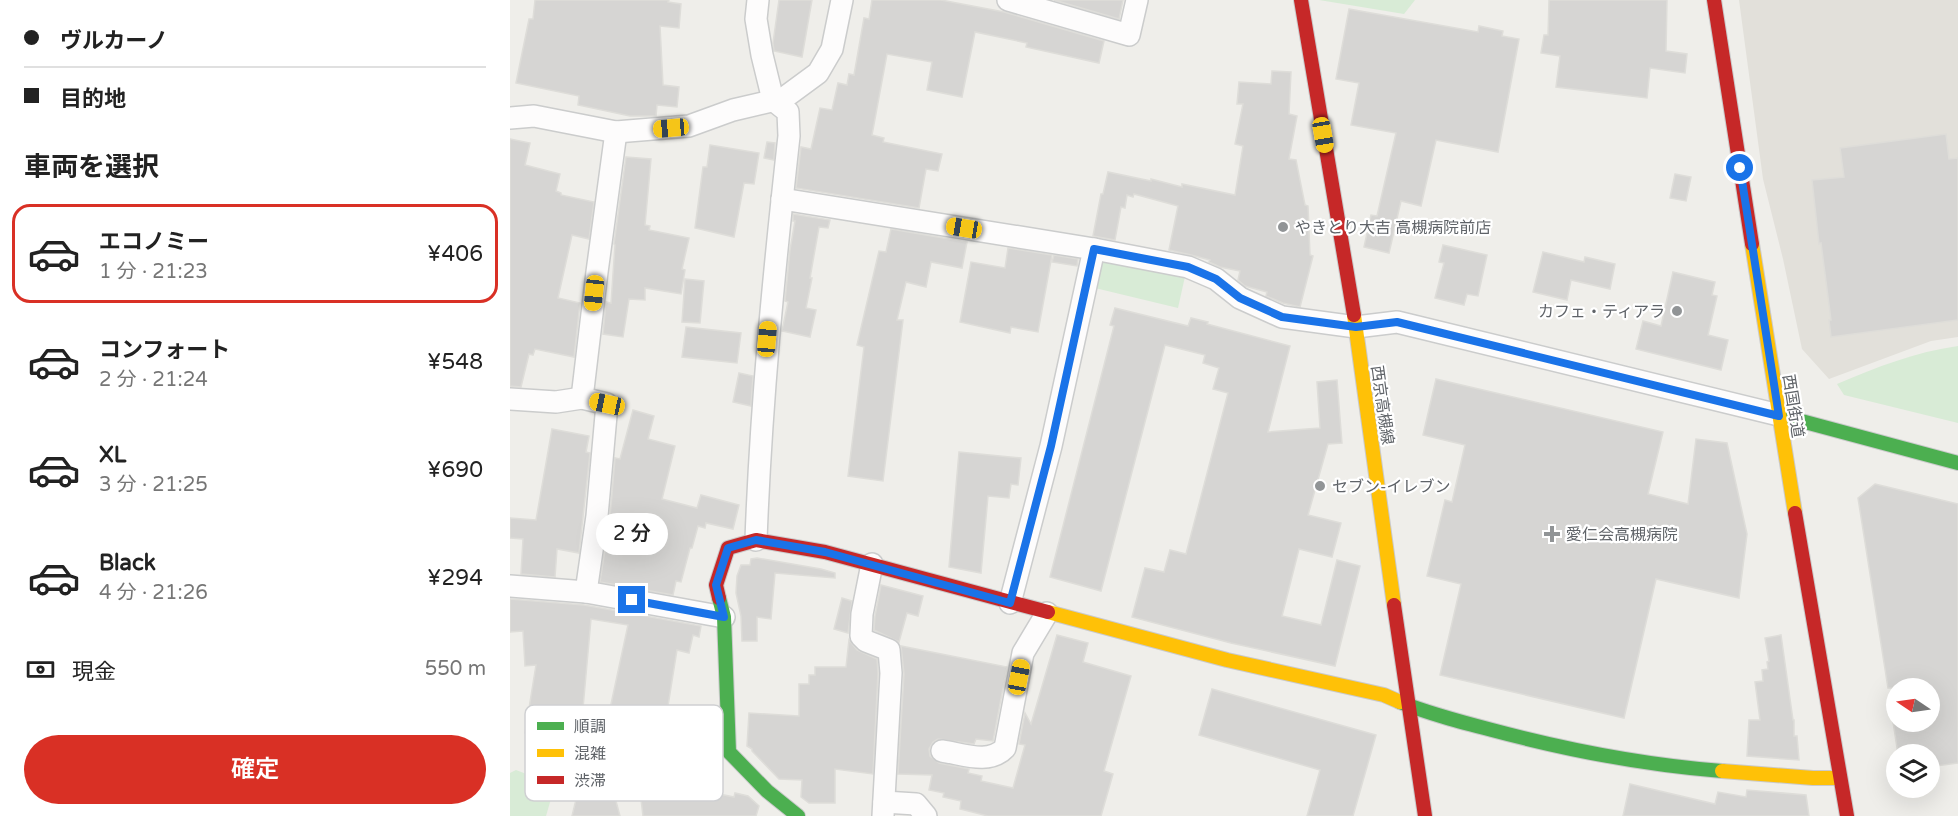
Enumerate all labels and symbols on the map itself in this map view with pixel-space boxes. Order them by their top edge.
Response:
car [1311,116,1335,154]
car [652,117,690,139]
route start [1726,154,1753,181]
car [945,216,983,240]
place label: やきとり大吉 高槻病院前店 [1295,218,1491,238]
marker: やきとり大吉 高槻病院前店 [1276,220,1290,234]
car [583,274,605,312]
place label: カフェ・ティアラ [1538,302,1665,322]
marker: カフェ・ティアラ [1670,304,1684,318]
car [756,320,778,358]
street label: 西京高槻線 [1367,364,1397,446]
street label: 西国街道 [1778,373,1808,439]
car [588,391,626,417]
place label: セブン-イレブン [1332,477,1451,497]
marker: セブン-イレブン [1313,479,1327,493]
callout: 2 分 [596,513,668,555]
marker: 愛仁会高槻病院 [1543,525,1561,543]
place label: 愛仁会高槻病院 [1566,525,1678,545]
route end [618,586,645,613]
car [1007,658,1031,696]
north arrow [1886,678,1940,732]
legend [525,705,723,801]
text: 順調 [574,717,606,737]
text: 混雑 [574,744,606,764]
text: 渋滞 [574,771,606,791]

